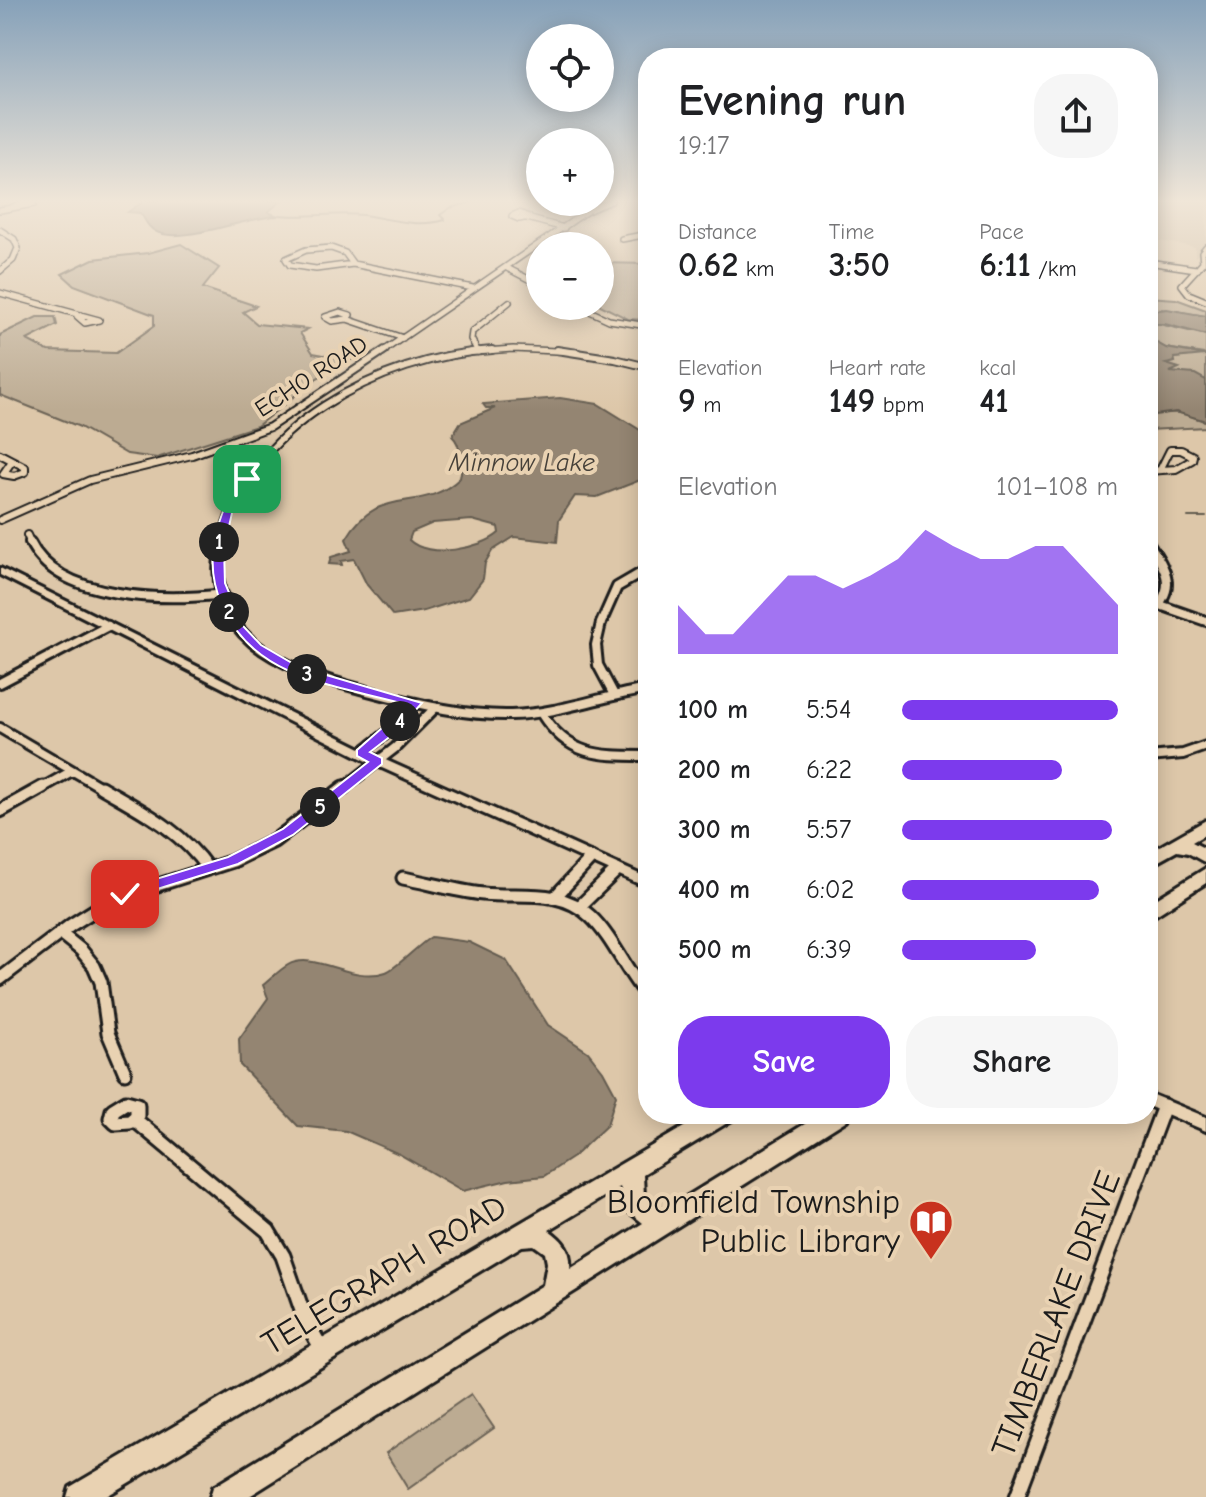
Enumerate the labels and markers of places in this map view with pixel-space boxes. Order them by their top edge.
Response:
pin [213,445,281,513]
pin: 1 [199,522,239,562]
pin: 2 [209,592,249,632]
pin: 3 [287,654,327,694]
pin: 4 [380,701,420,741]
pin: 5 [300,787,340,827]
pin [91,860,159,928]
place label: Bloomfield Township Public Library [607,1182,901,1261]
library icon: Bloomfield Township Public Library [907,1198,955,1261]

